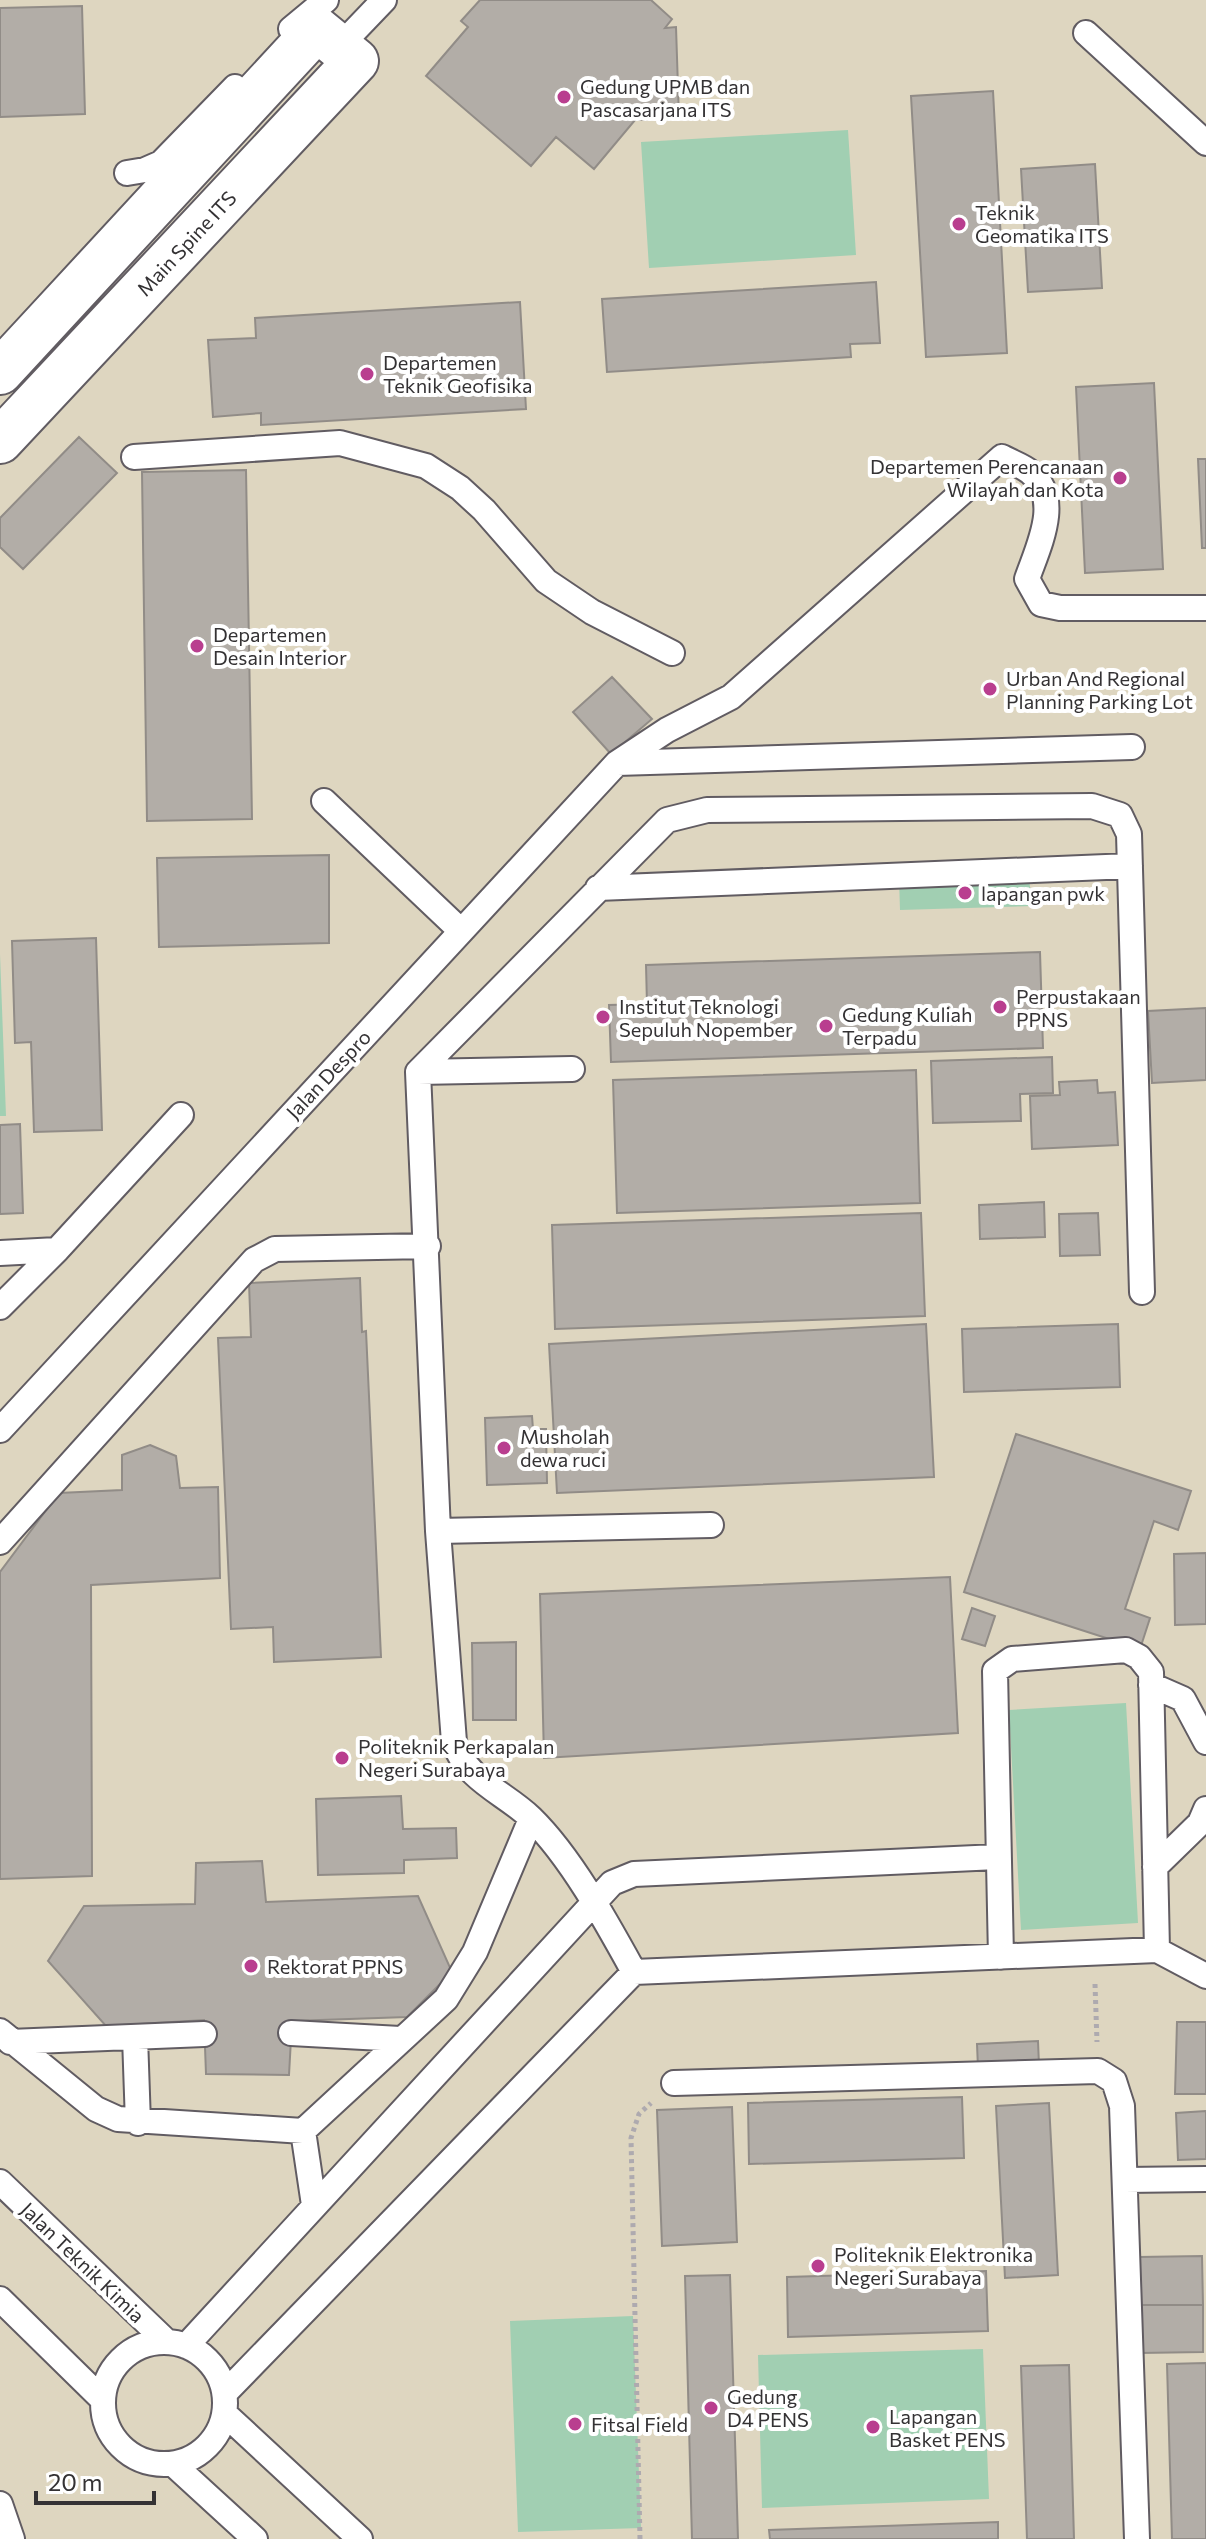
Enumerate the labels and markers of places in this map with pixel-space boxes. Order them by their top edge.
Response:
place label: Gedung UPMB dan Pascasarjana ITS [580,74,750,121]
marker: Gedung UPMB dan Pascasarjana ITS [555,88,573,106]
place label: Teknik Geomatika ITS [975,200,1109,247]
marker: Teknik Geomatika ITS [950,215,968,233]
place label: Departemen Teknik Geofisika [383,350,533,397]
marker: Departemen Teknik Geofisika [358,365,376,383]
place label: Departemen Perencanaan Wilayah dan Kota [870,454,1104,501]
marker: Departemen Perencanaan Wilayah dan Kota [1111,469,1129,487]
place label: Departemen Desain Interior [213,622,347,669]
marker: Departemen Desain Interior [188,637,206,655]
place label: Urban And Regional Planning Parking Lot [1006,666,1193,713]
marker: Urban And Regional Planning Parking Lot [981,680,999,698]
place label: lapangan pwk [981,881,1105,905]
marker: lapangan pwk [956,884,974,902]
place label: Perpustakaan PPNS [1016,984,1141,1031]
place label: Institut Teknologi Sepuluh Nopember [619,994,793,1041]
marker: Perpustakaan PPNS [991,998,1009,1016]
place label: Gedung Kuliah Terpadu [842,1002,973,1049]
marker: Institut Teknologi Sepuluh Nopember [594,1008,612,1026]
marker: Gedung Kuliah Terpadu [817,1017,835,1035]
place label: Musholah dewa ruci [520,1424,610,1471]
marker: Musholah dewa ruci [495,1439,513,1457]
place label: Politeknik Perkapalan Negeri Surabaya [358,1734,554,1781]
marker: Politeknik Perkapalan Negeri Surabaya [333,1749,351,1767]
place label: Rektorat PPNS [267,1954,403,1978]
marker: Rektorat PPNS [242,1957,260,1975]
place label: Politeknik Elektronika Negeri Surabaya [834,2242,1033,2289]
marker: Politeknik Elektronika Negeri Surabaya [809,2257,827,2275]
place label: Gedung D4 PENS [727,2384,809,2431]
marker: Gedung D4 PENS [702,2399,720,2417]
place label: Lapangan Basket PENS [889,2404,1006,2451]
place label: Fitsal Field [591,2412,688,2436]
marker: Fitsal Field [566,2415,584,2433]
marker: Lapangan Basket PENS [864,2418,882,2436]

